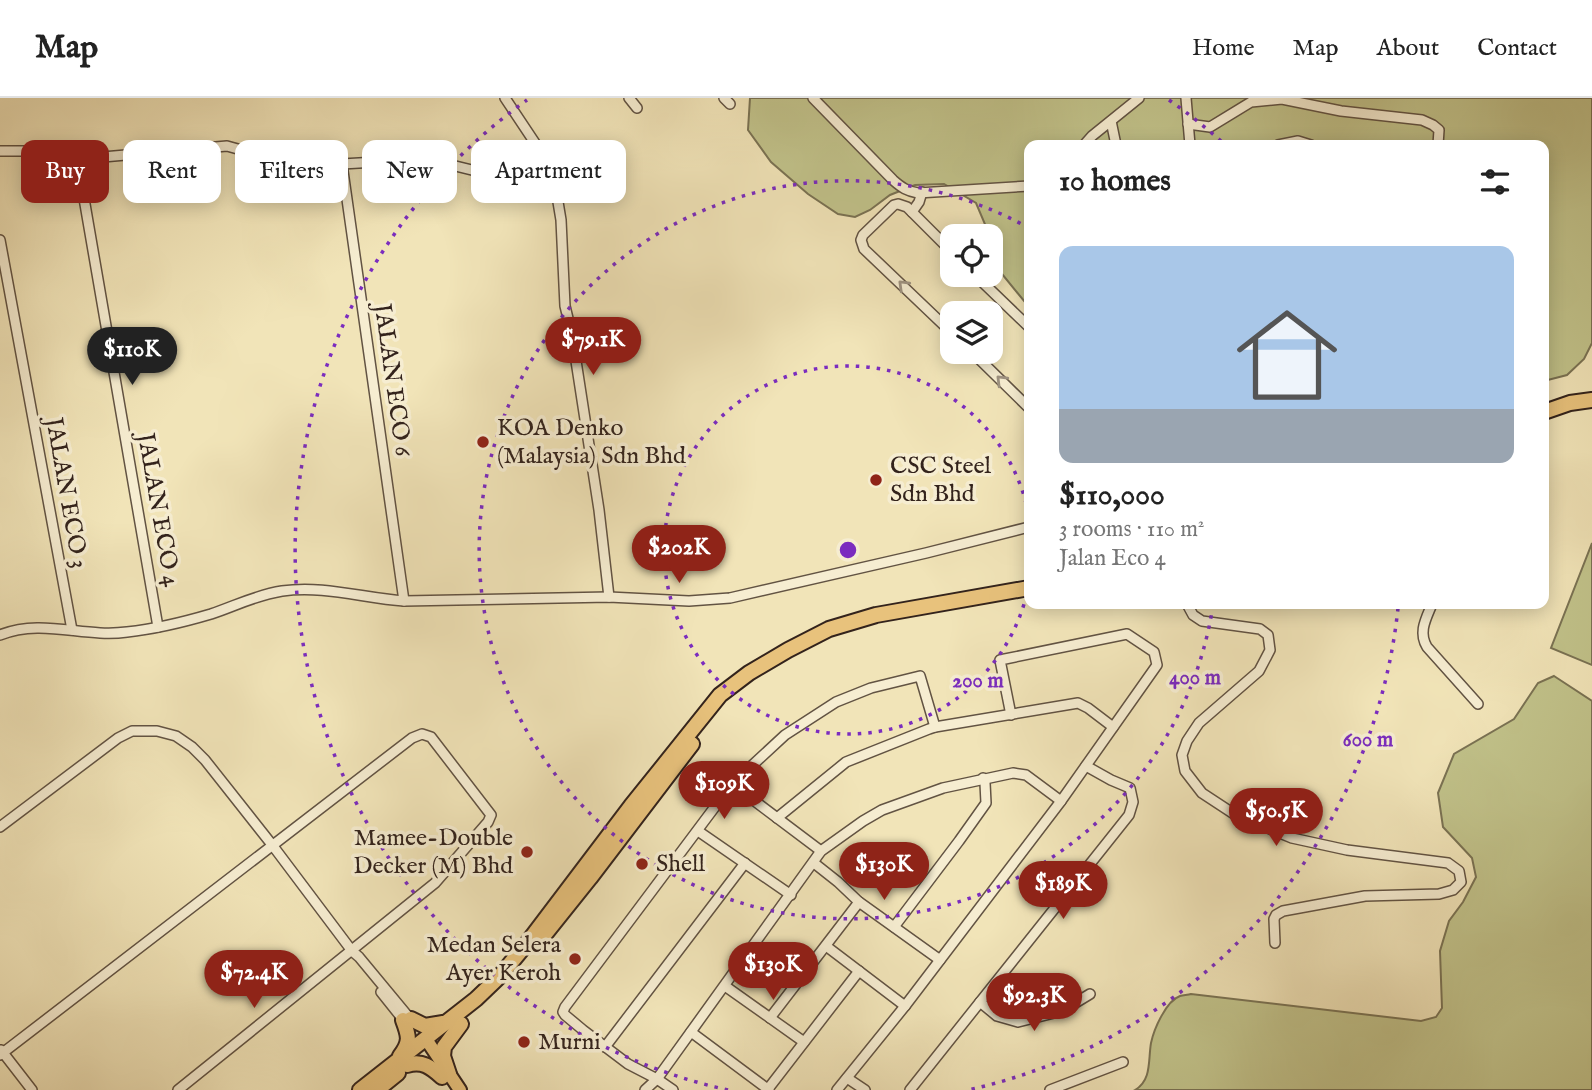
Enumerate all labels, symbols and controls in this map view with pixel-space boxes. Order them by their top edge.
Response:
text: Map [35,27,98,69]
text: Home [1192,33,1255,64]
text: Map [1293,33,1339,64]
text: About [1377,33,1439,64]
text: Contact [1477,33,1557,64]
chip: Buy [21,140,109,203]
chip: Rent [123,140,221,203]
chip: Filters [235,140,348,203]
chip: New [362,140,457,203]
chip: Apartment [471,140,626,203]
text: 10 homes [1059,163,1171,201]
icon: filters [1476,163,1514,201]
map controls [940,224,1003,364]
button: locate [940,224,1003,287]
one-way arrow [898,281,911,294]
icon: home [1224,292,1350,418]
street label: JALAN ECO 6 [366,299,418,459]
button: layers [940,301,1003,364]
pin: $79.1K [536,317,650,377]
text: $79.1K [561,325,625,354]
pin: $110K [83,328,181,387]
text: $110K [103,335,161,364]
one-way arrow [996,375,1009,388]
street label: JALAN ECO 3 [37,412,95,571]
place label: KOA Denko (Malaysia) Sdn Bhd [497,413,686,472]
street label: JALAN ECO 4 [129,428,187,589]
marker: KOA Denko (Malaysia) Sdn Bhd [475,434,491,450]
place label: CSC Steel Sdn Bhd [890,451,991,510]
marker: CSC Steel Sdn Bhd [868,472,884,488]
text: $110,000 [1059,477,1165,515]
text: 3 rooms · 110 m² [1059,515,1204,544]
pin: $202K [630,526,728,585]
text: $202K [648,533,710,562]
centre of rings [836,538,860,562]
text: Jalan Eco 4 [1059,544,1166,573]
text: 400 m [1169,665,1222,692]
text: 200 m [952,668,1004,695]
text: 600 m [1343,727,1394,754]
pin: $109K [675,762,773,821]
text: $109K [694,769,754,798]
pin: $50.5K [1219,788,1333,848]
text: $50.5K [1245,796,1307,825]
place label: Mamee-Double Decker (M) Bhd [353,823,513,882]
pin: $130K [835,842,933,902]
marker: Mamee-Double Decker (M) Bhd [519,844,535,860]
place label: Shell [656,849,706,880]
text: $130K [855,850,913,879]
marker: Shell [634,856,650,872]
pin: $189K [1014,862,1112,921]
text: $189K [1035,869,1092,898]
place label: Medan Selera Ayer Keroh [426,930,562,989]
pin: $130K [724,942,822,1002]
pin: $72.4K [197,950,311,1010]
text: $130K [744,950,802,979]
marker: Medan Selera Ayer Keroh [567,951,583,967]
text: $72.4K [220,958,288,987]
pin: $92.3K [977,974,1091,1033]
text: $92.3K [1002,981,1066,1010]
place label: Murni [538,1027,601,1058]
marker: Murni [516,1034,532,1050]

